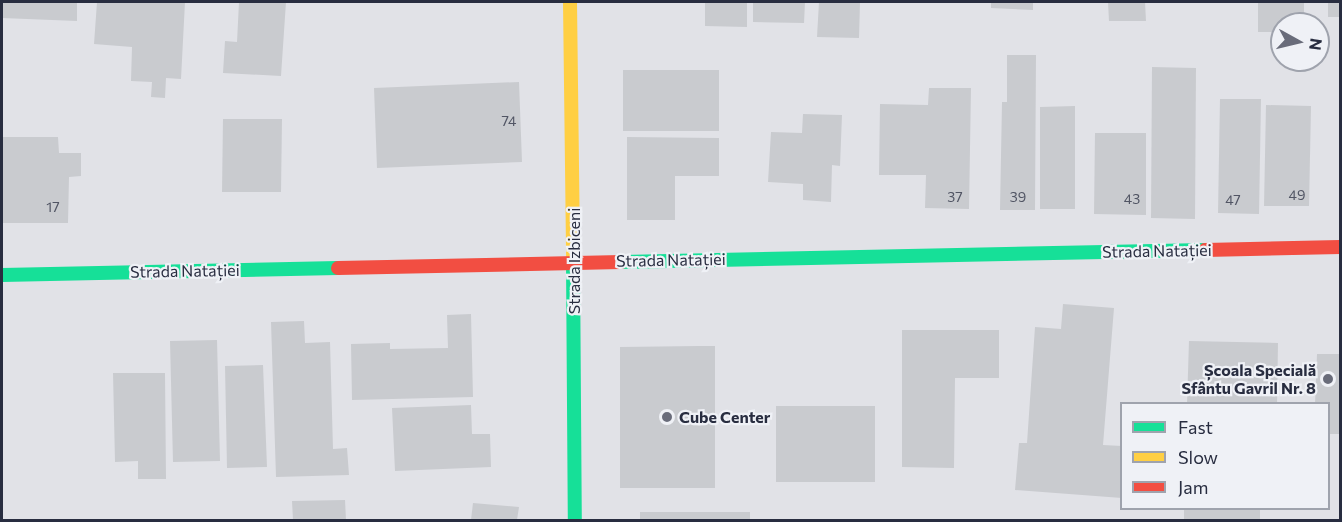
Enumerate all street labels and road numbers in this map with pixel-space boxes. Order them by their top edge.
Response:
street label: Strada Izbiceni [564,208,584,314]
street label: Strada Natației [1102,240,1212,262]
street label: Strada Natației [616,249,726,271]
street label: Strada Natației [130,260,240,282]

